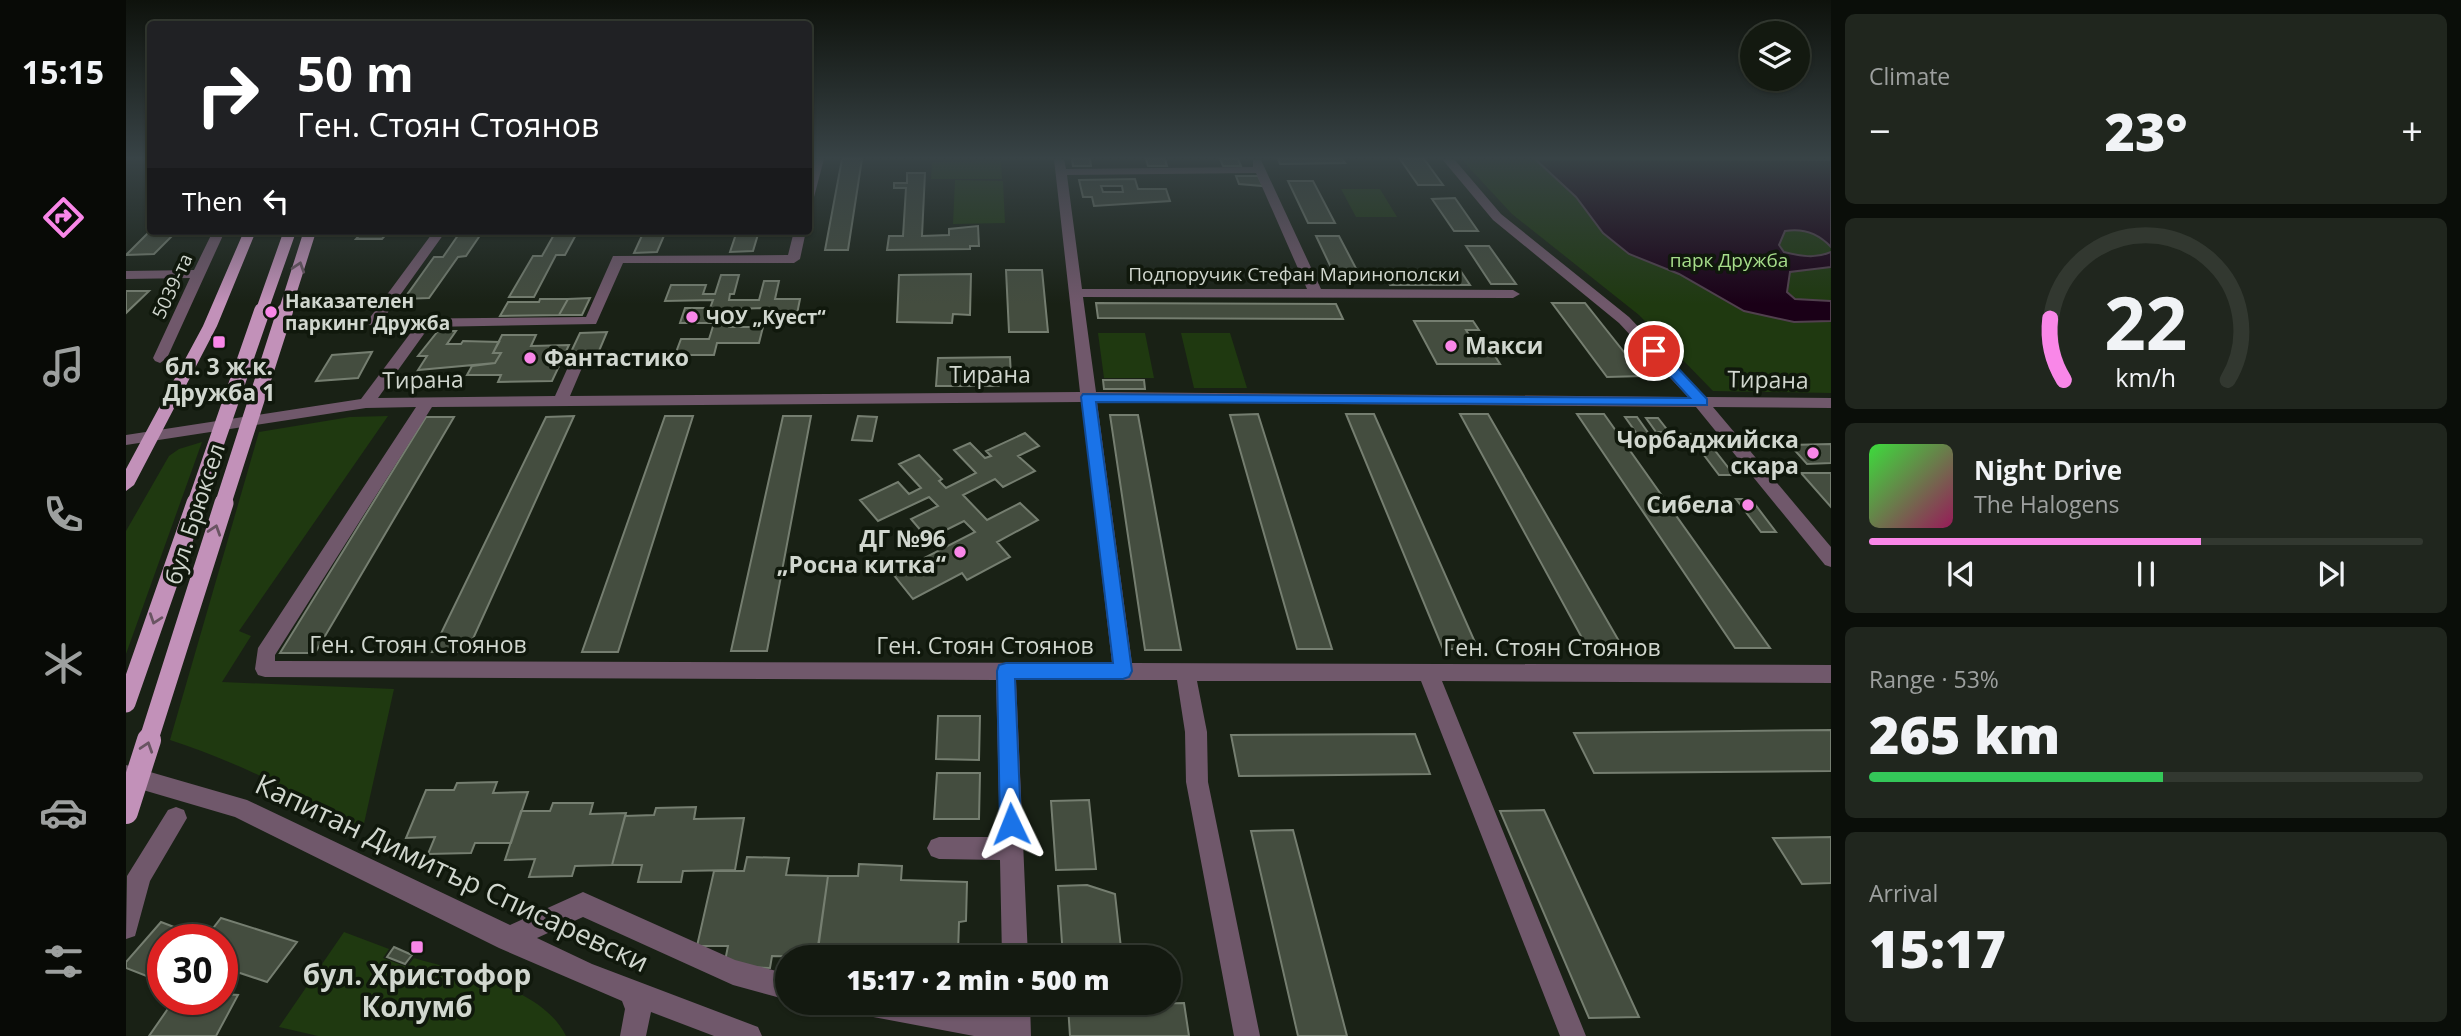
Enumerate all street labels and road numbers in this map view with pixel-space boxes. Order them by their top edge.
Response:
street label: 5039-та [146,249,198,323]
street label: Подпоручик Стефан Маринополски [1128,261,1460,287]
street label: Тирана [949,358,1031,390]
street label: Тирана [382,362,464,396]
street label: Тирана [1727,362,1809,396]
street label: бул. Брюксел [156,439,232,588]
street label: Ген. Стоян Стоянов [309,628,527,660]
street label: Ген. Стоян Стоянов [876,629,1094,661]
street label: Ген. Стоян Стоянов [1443,631,1661,663]
street label: Капитан Димитър Списаревски [250,764,655,980]

